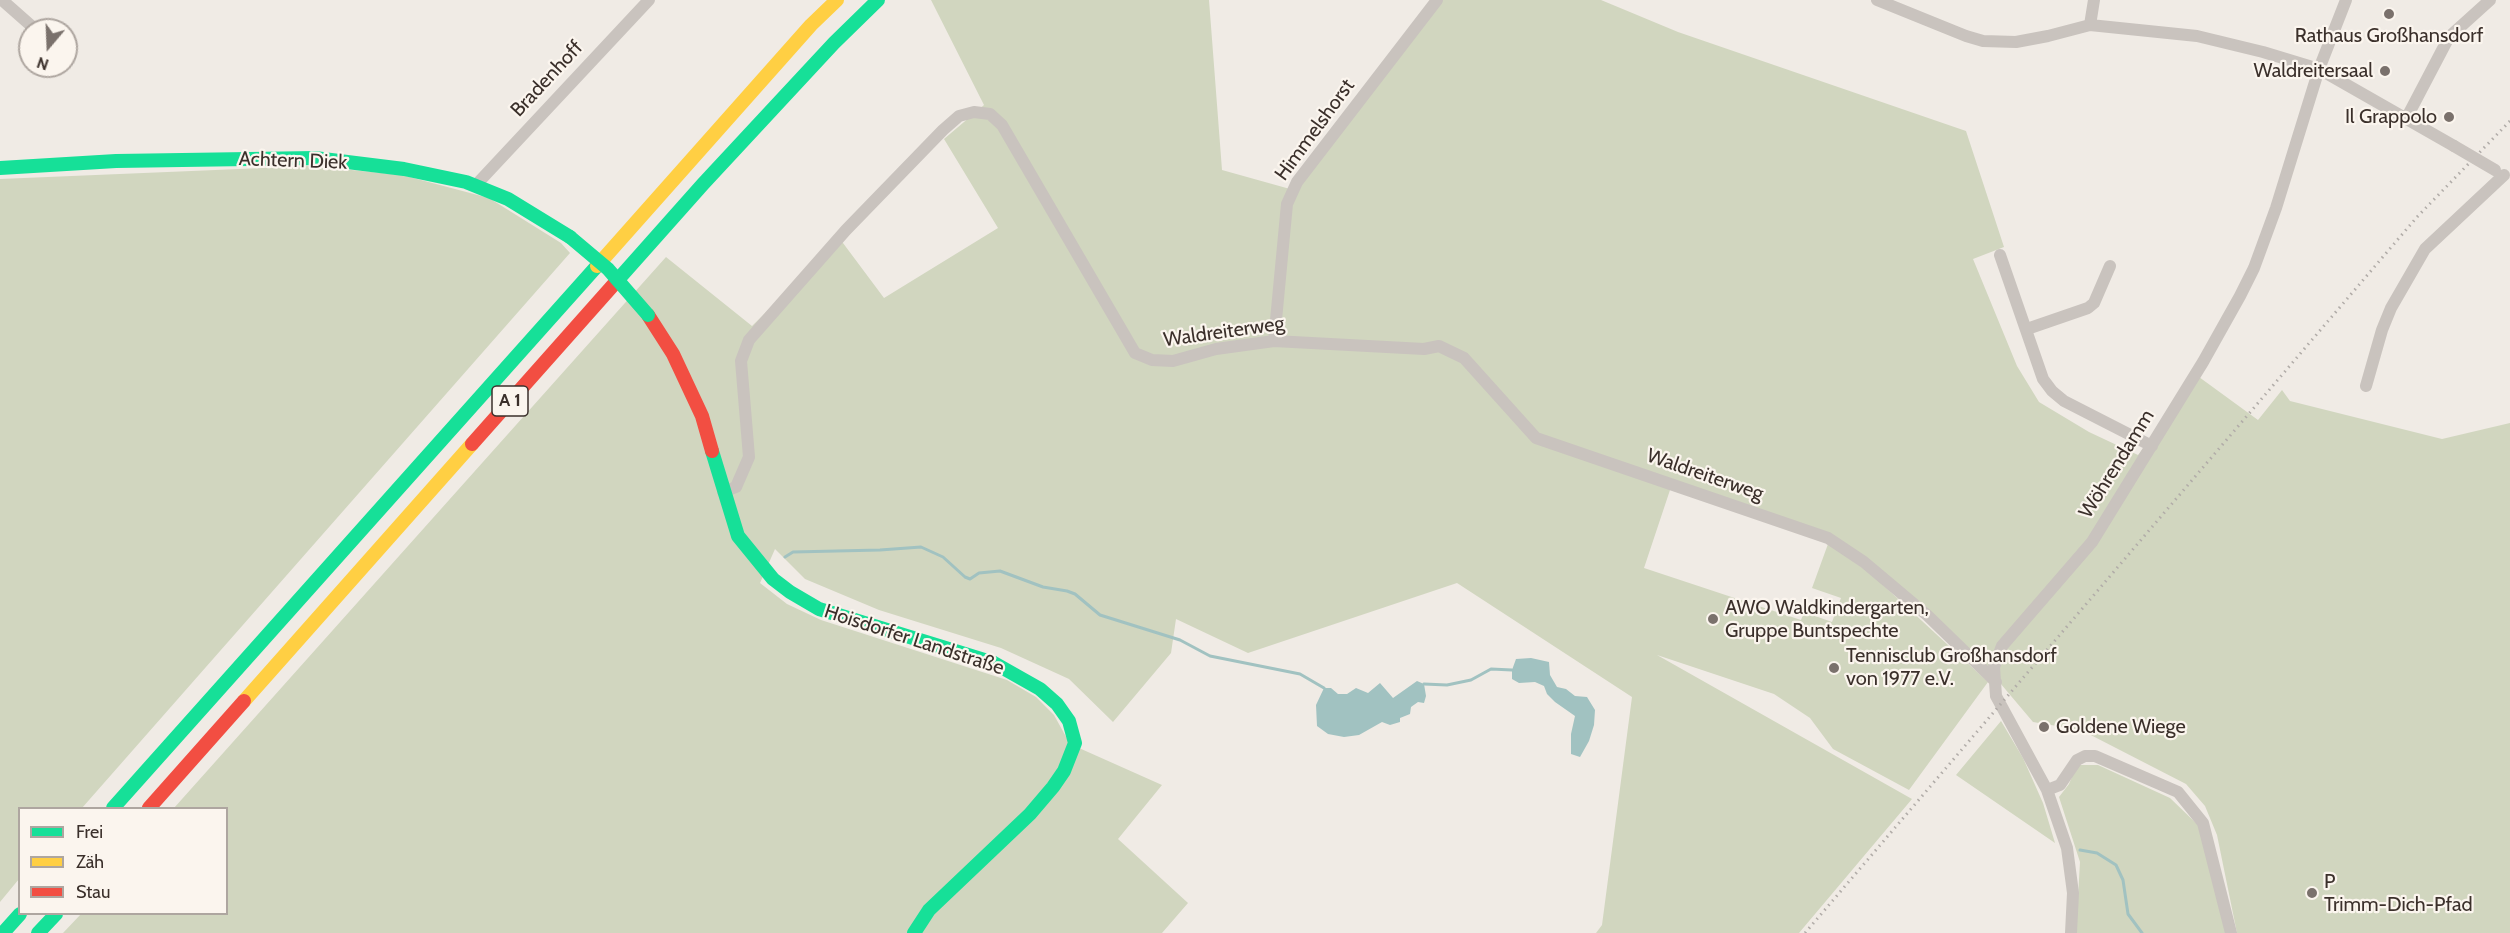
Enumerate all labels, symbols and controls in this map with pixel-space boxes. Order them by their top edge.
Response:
marker: Rathaus Großhansdorf [2382,7,2396,21]
north arrow [18,18,78,78]
place label: Rathaus Großhansdorf [2295,24,2483,48]
street label: Bradenhoff [506,36,588,122]
text: N [34,53,51,74]
place label: Waldreitersaal [2254,59,2373,83]
marker: Waldreitersaal [2378,64,2392,78]
street label: Himmelshorst [1270,75,1360,185]
place label: Il Grappolo [2345,105,2437,129]
marker: Il Grappolo [2442,110,2456,124]
street label: Achtern Diek [238,147,348,175]
street label: Waldreiterweg [1162,312,1286,352]
road number: A 1 [492,386,528,416]
street label: Wöhrendamm [2074,405,2160,523]
street label: Waldreiterweg [1644,444,1766,506]
place label: AWO Waldkindergarten, Gruppe Buntspechte [1725,596,1929,643]
street label: Hoisdorfer Landstraße [821,600,1007,680]
marker: AWO Waldkindergarten, Gruppe Buntspechte [1706,612,1720,626]
place label: Tennisclub Großhansdorf von 1977 e.V. [1846,644,2057,691]
marker: Tennisclub Großhansdorf von 1977 e.V. [1827,661,1841,675]
place label: Goldene Wiege [2056,715,2186,739]
marker: Goldene Wiege [2037,720,2051,734]
legend [18,807,228,915]
text: Frei [76,821,103,843]
text: Zäh [76,851,104,873]
place label: P Trimm-Dich-Pfad [2324,870,2473,917]
text: Stau [76,881,110,903]
marker: P Trimm-Dich-Pfad [2305,886,2319,900]

